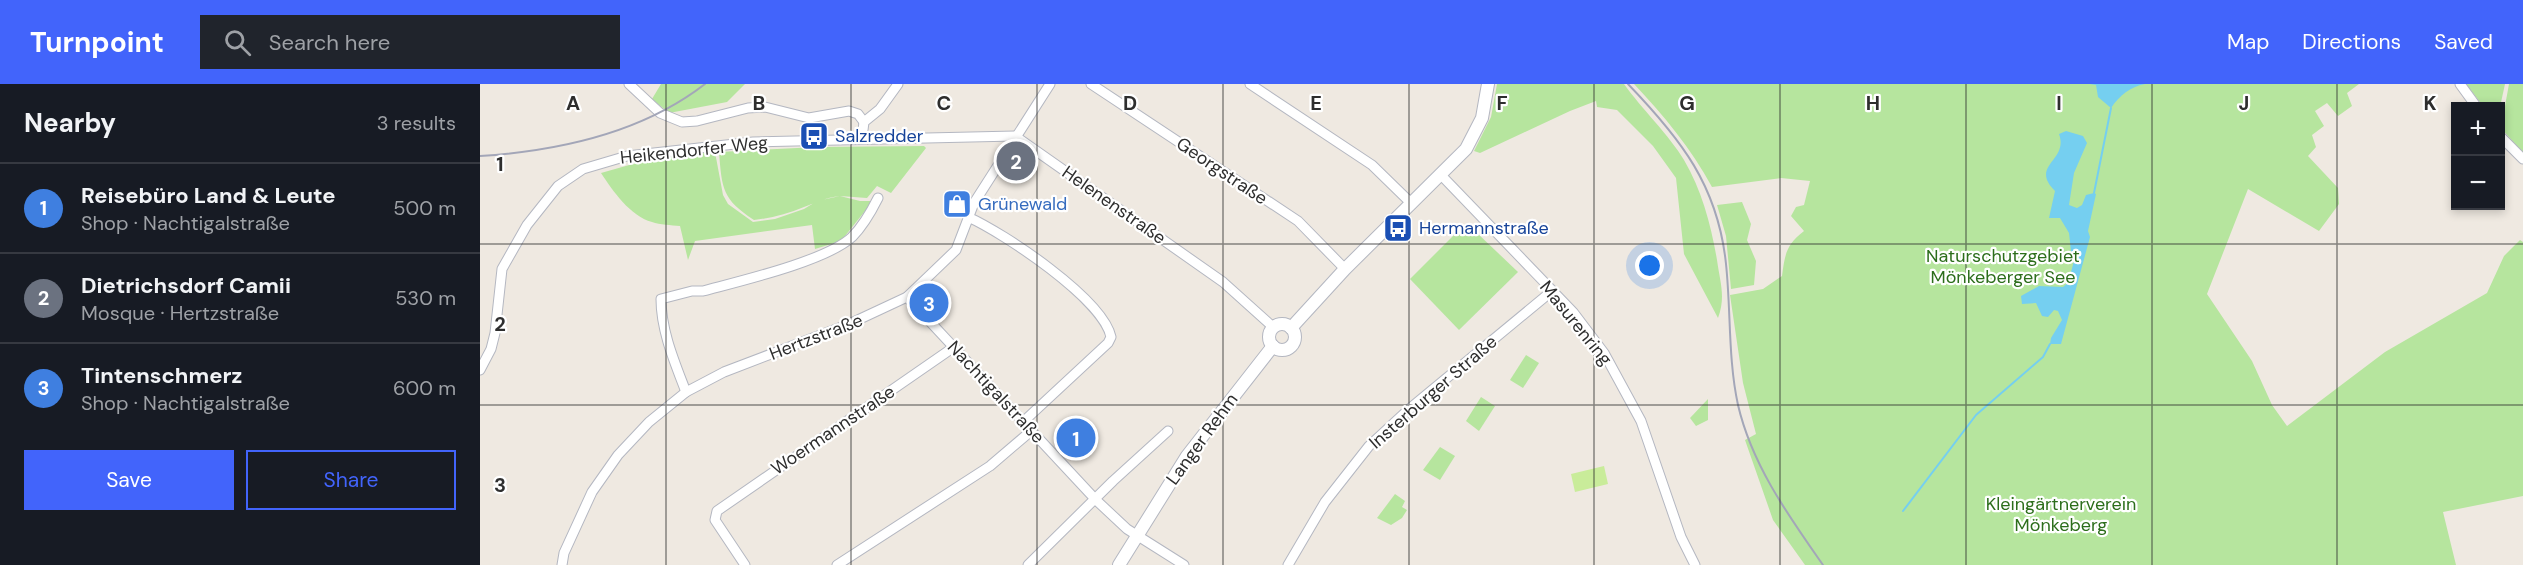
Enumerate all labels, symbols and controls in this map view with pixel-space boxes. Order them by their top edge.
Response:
search box [200,15,620,69]
text: Turnpoint [30,24,164,61]
icon: search [221,26,254,59]
text: Search here [269,28,390,57]
text: Map [2227,28,2269,56]
text: Directions [2302,28,2401,56]
text: Saved [2434,28,2493,56]
text: A [566,90,580,116]
text: B [753,90,765,116]
text: C [937,90,951,116]
text: D [1123,90,1137,116]
text: E [1310,90,1322,116]
text: F [1496,90,1508,116]
text: G [1679,90,1695,116]
text: H [1866,90,1880,116]
text: I [2056,90,2062,116]
text: J [2239,90,2249,116]
text: K [2423,90,2437,116]
map controls [2451,102,2505,210]
button: + [2451,102,2505,156]
text: Nearby [24,106,116,140]
text: 3 results [377,110,456,136]
bus stop icon: Salzredder [798,120,830,152]
place label: Salzredder [835,124,924,148]
street label: Heikendorfer Weg [619,130,769,170]
street label: Georgstraße [1172,132,1272,210]
pin: 2 [996,138,1036,184]
text: 1 [496,151,504,177]
button: − [2451,156,2505,210]
street label: Helenenstraße [1057,160,1171,250]
text: Reisebüro Land & Leute [81,181,336,210]
shop icon: Grünewald [941,188,973,220]
place label: Grünewald [978,192,1067,216]
text: 1 [40,195,47,221]
text: 500 m [393,195,456,221]
text: Shop · Nachtigalstraße [81,210,290,236]
bus stop icon: Hermannstraße [1382,212,1414,244]
place label: Hermannstraße [1419,216,1549,240]
park label: Naturschutzgebiet Mönkeberger See [1926,244,2080,289]
your location [1635,251,1664,280]
text: Dietrichsdorf Camii [81,271,291,300]
street label: Masurenring [1534,276,1618,370]
pin: 3 [910,280,948,326]
text: 2 [38,285,49,311]
text: 530 m [395,285,456,311]
text: Mosque · Hertzstraße [81,300,279,326]
street label: Hertzstraße [766,308,866,366]
text: 2 [494,311,506,337]
street label: Insterburger Straße [1364,330,1502,454]
street label: Nachtigalstraße [942,336,1050,448]
text: Tintenschmerz [81,361,242,390]
text: 3 [37,375,50,401]
text: 600 m [393,375,456,401]
street label: Woermannstraße [766,380,900,480]
street label: Langer Rehm [1161,388,1243,490]
text: Shop · Nachtigalstraße [81,390,290,416]
pin: 1 [1056,416,1096,460]
button: Save [24,450,234,510]
button: Share [246,450,456,510]
text: 3 [494,472,506,498]
park label: Kleingärtnerverein Mönkeberg [1986,492,2136,537]

